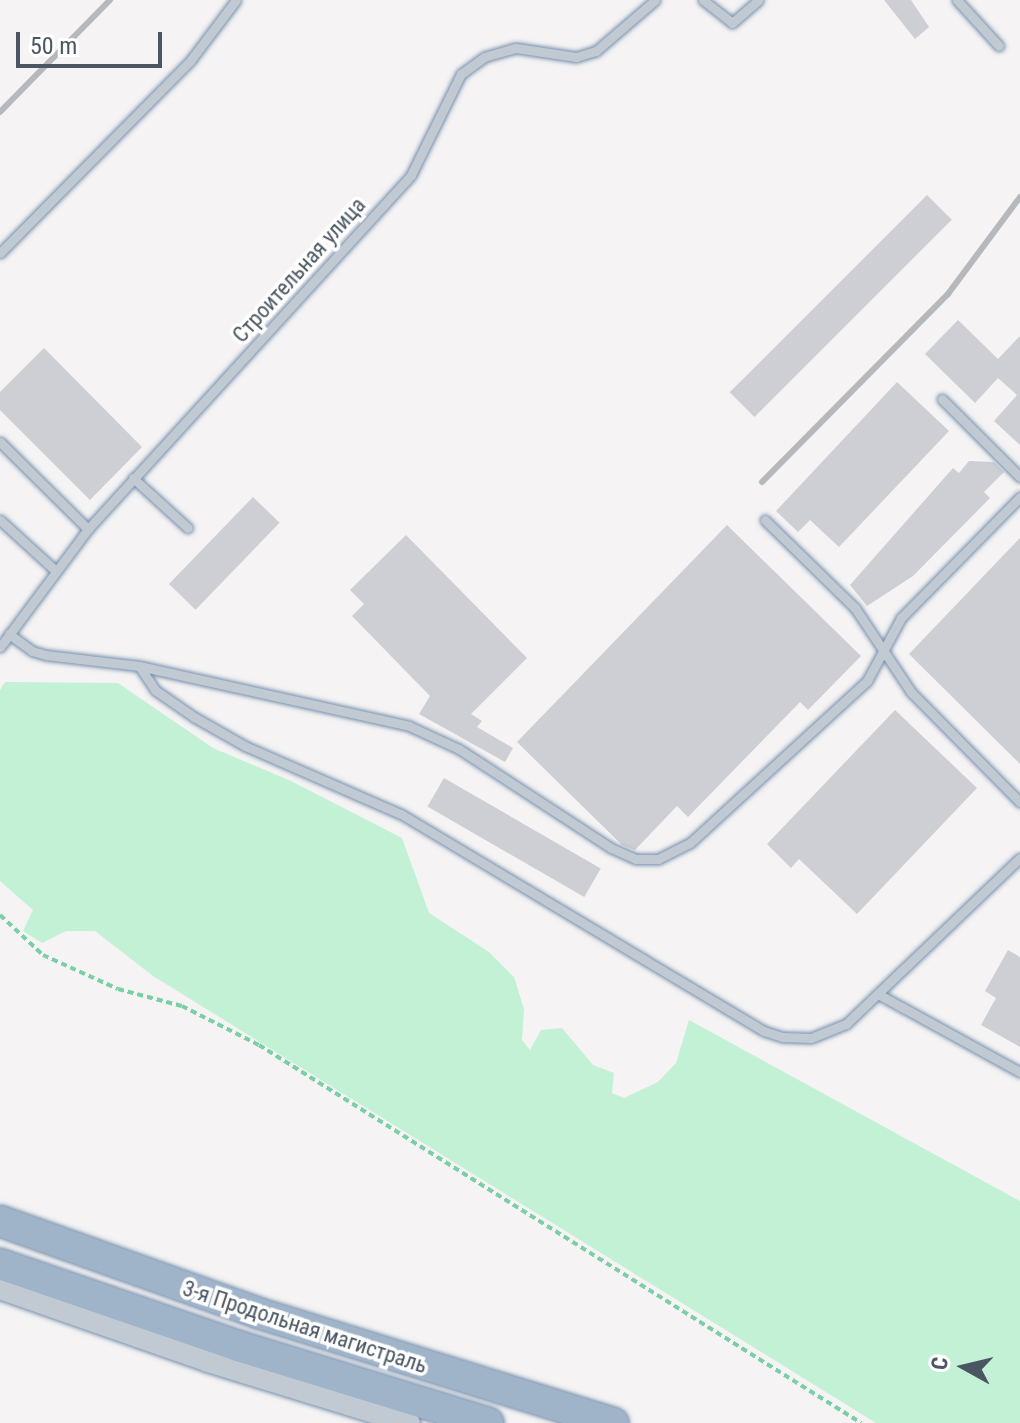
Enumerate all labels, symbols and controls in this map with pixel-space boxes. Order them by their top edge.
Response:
scale bar [20,16,166,66]
text: 50 m [30,32,77,60]
street label: Строительная улица [227,192,371,348]
street label: 3-я Продольная магистраль [179,1275,431,1379]
north arrow [924,1327,1004,1407]
text: С [926,1356,953,1372]

